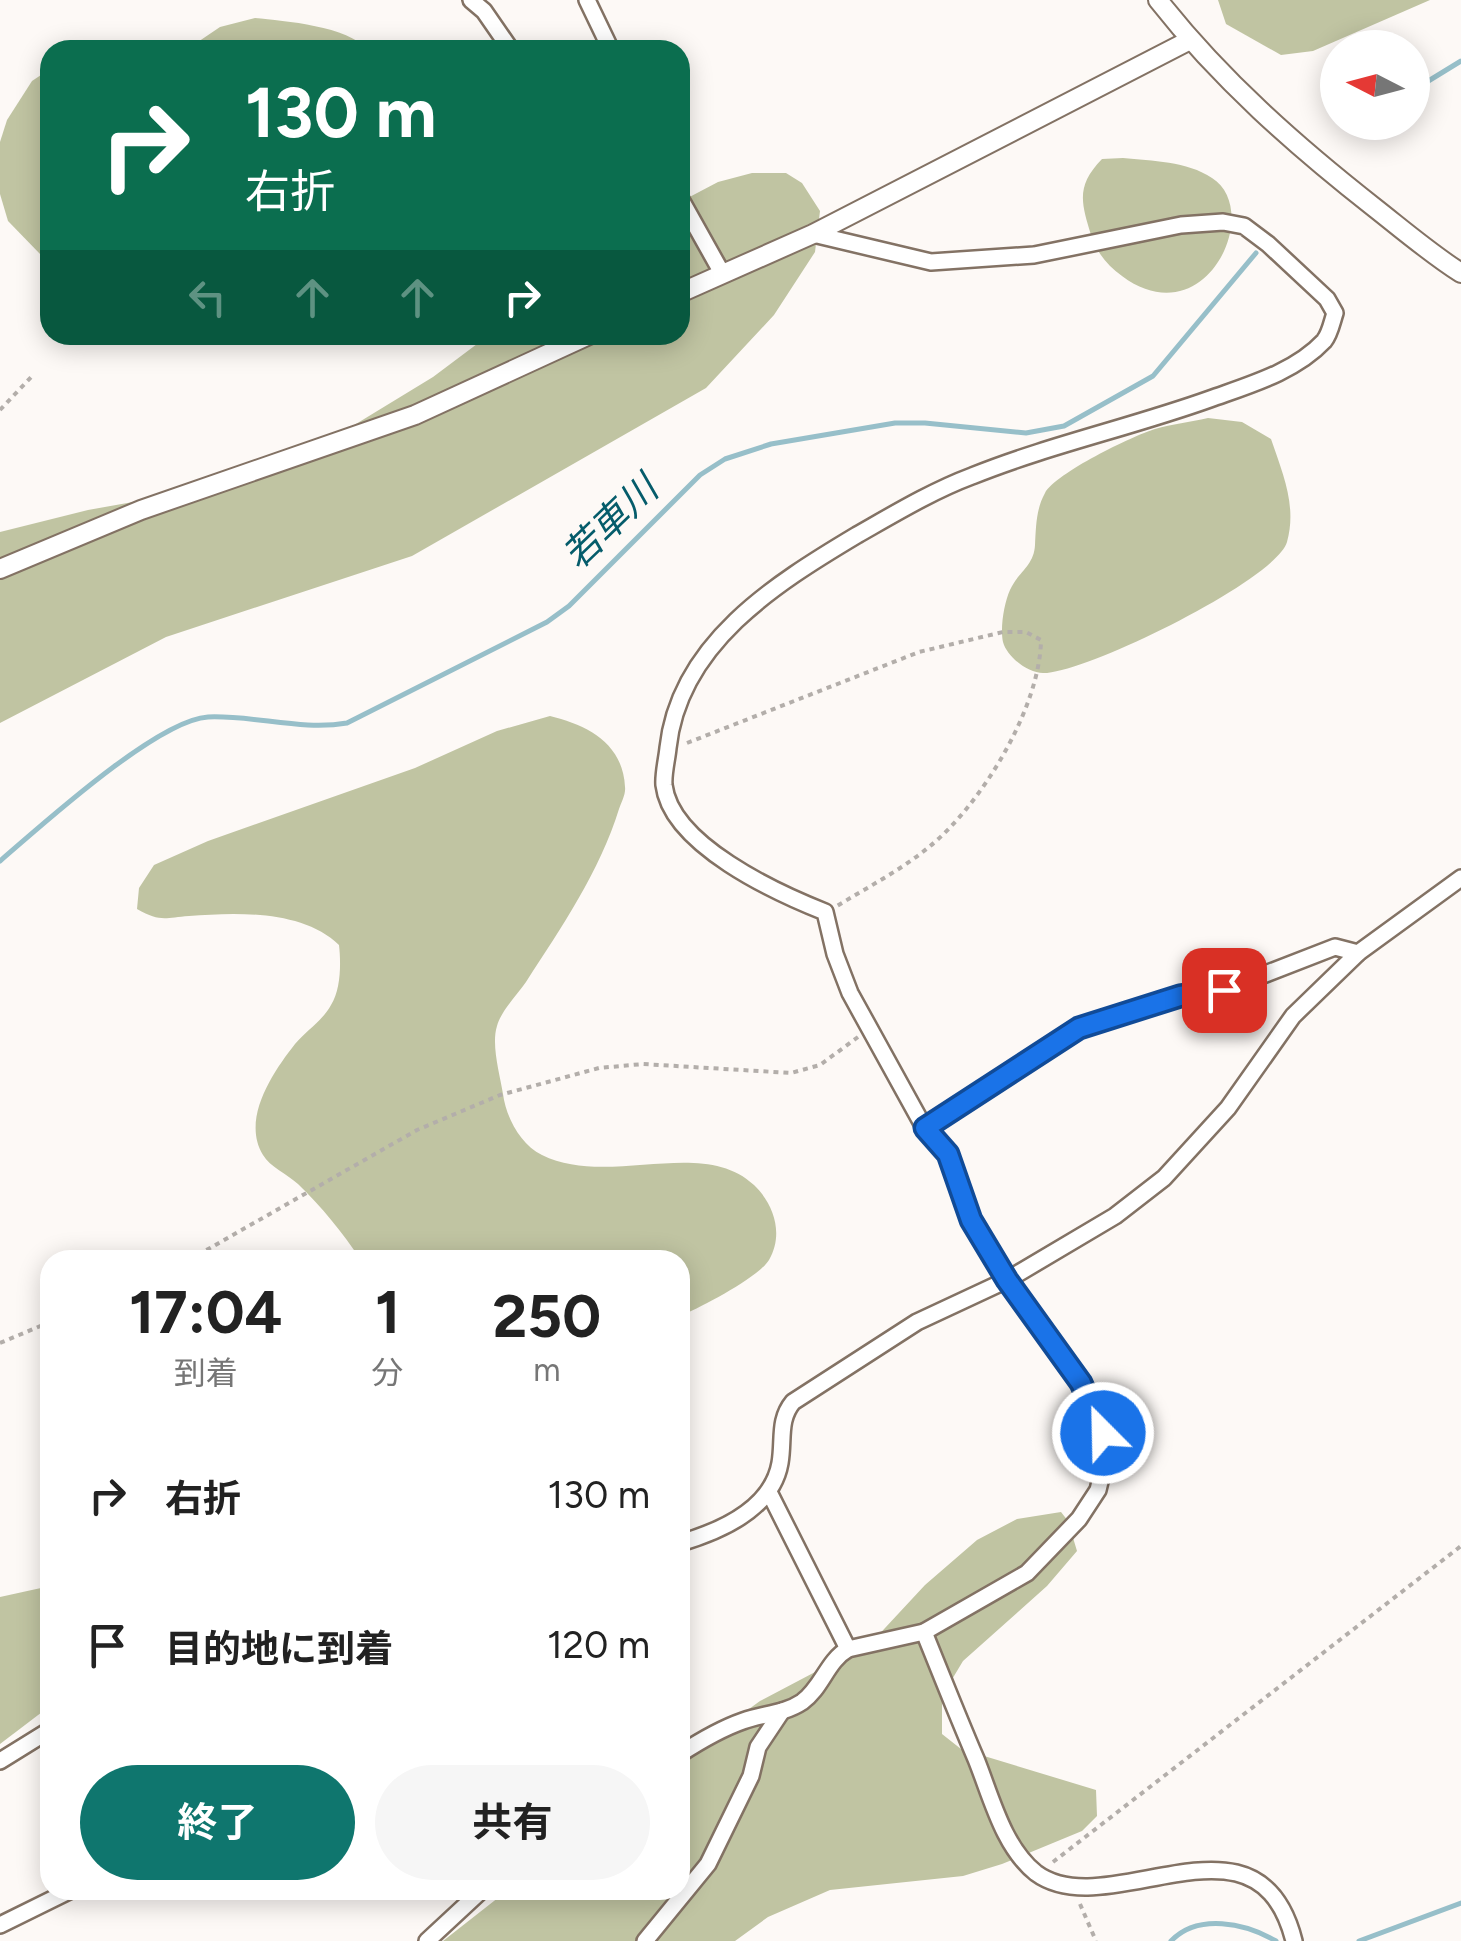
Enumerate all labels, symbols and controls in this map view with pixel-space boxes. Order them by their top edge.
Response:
north arrow [1320,30,1430,140]
map controls [1320,30,1430,140]
text: 130 m [245,70,437,155]
icon: right [80,80,210,210]
text: 右折 [245,164,335,218]
icon: left [180,270,235,325]
icon: ahead [285,270,340,325]
icon: ahead [390,270,445,325]
icon: right [495,270,550,325]
water label: 若車川 [553,463,670,578]
pin [1182,948,1267,1033]
icon: arrive [1197,963,1252,1018]
text: 17:04 [129,1276,283,1348]
text: 1 [375,1276,400,1348]
text: 250 [493,1280,601,1352]
text: m [533,1351,560,1389]
text: 到着 [174,1354,238,1392]
text: 分 [372,1354,404,1392]
position arrow [1051,1381,1155,1485]
icon: right [80,1468,135,1523]
text: 130 m [548,1472,650,1518]
text: 右折 [165,1476,241,1522]
icon: arrive [80,1618,135,1673]
text: 120 m [547,1622,650,1668]
text: 目的地に到着 [165,1626,393,1672]
button: 終了 [80,1765,355,1880]
button: 共有 [375,1765,650,1880]

